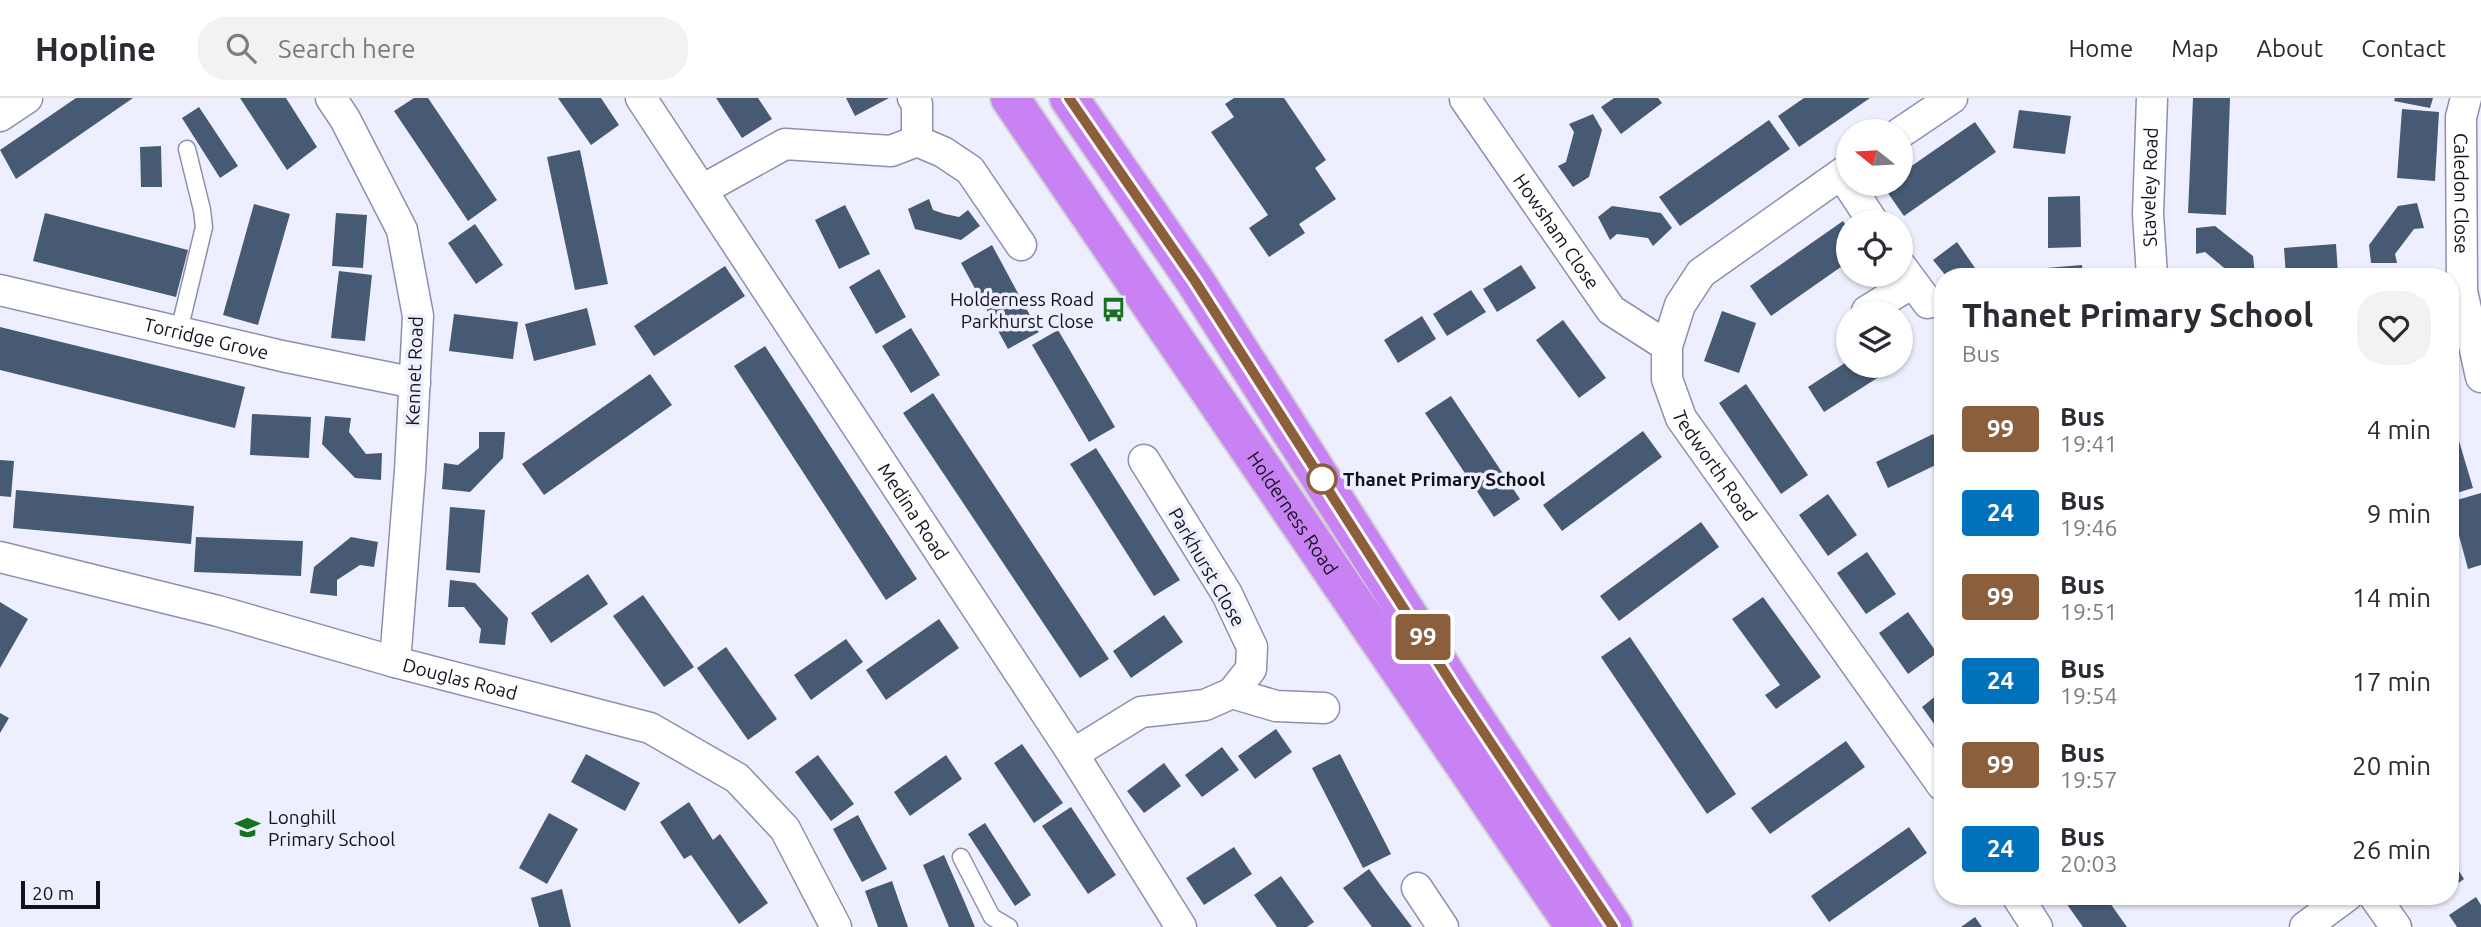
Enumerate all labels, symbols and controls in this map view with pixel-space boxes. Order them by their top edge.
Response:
search box [198,17,688,80]
icon: search [222,29,260,67]
text: Hopline [35,30,156,67]
text: Search here [278,34,415,63]
text: Home [2068,35,2133,62]
text: Map [2171,35,2218,62]
text: About [2256,35,2323,62]
text: Contact [2361,35,2446,62]
north arrow [1836,119,1913,196]
map controls [1836,119,1913,378]
street label: Staveley Road [2137,127,2162,248]
street label: Caledon Close [2450,133,2473,254]
street label: Howsham Close [1509,170,1604,293]
button: locate [1836,210,1913,287]
place label: Holderness Road Parkhurst Close [950,288,1094,332]
button: heart [2357,291,2431,365]
bus stop icon: Holderness Road Parkhurst Close [1100,296,1128,324]
text: Thanet Primary School [1962,296,2313,333]
button: layers [1836,301,1913,378]
street label: Torridge Grove [142,313,271,364]
street label: Kennet Road [401,316,427,426]
text: Bus [1962,341,2000,366]
text: Bus [2060,402,2105,431]
street label: Tedworth Road [1668,407,1762,525]
text: 99 [1987,415,2014,442]
text: 4 min [2367,415,2431,444]
text: 19:41 [2060,431,2118,456]
street label: Holderness Road [1243,447,1342,579]
street label: Medina Road [873,459,953,564]
marker: Thanet Primary School [1307,464,1337,494]
place label: Thanet Primary School [1343,468,1545,490]
text: Bus [2060,486,2105,515]
text: 24 [1987,499,2014,526]
text: 9 min [2367,499,2431,528]
street label: Parkhurst Close [1164,504,1250,630]
text: 19:46 [2060,515,2118,540]
text: Bus [2060,570,2105,599]
text: 99 [1987,583,2014,610]
text: 14 min [2352,583,2431,612]
text: 19:51 [2060,599,2118,624]
line badge: 99 [1392,614,1454,660]
text: 99 [1409,623,1437,650]
street label: Douglas Road [400,653,520,704]
text: Bus [2060,654,2105,683]
text: 24 [1987,667,2014,694]
text: 17 min [2352,667,2431,696]
text: 19:54 [2060,683,2118,708]
text: Bus [2060,738,2105,767]
text: 99 [1987,751,2014,778]
text: 20 min [2352,751,2431,780]
text: 19:57 [2060,767,2118,792]
place label: Longhill Primary School [268,806,395,850]
school or university icon: Longhill Primary School [234,814,262,842]
text: Bus [2060,822,2105,851]
text: 24 [1987,835,2014,862]
text: 26 min [2352,835,2431,864]
text: 20:03 [2060,851,2118,876]
scale bar [21,878,100,910]
text: 20 m [32,882,74,904]

